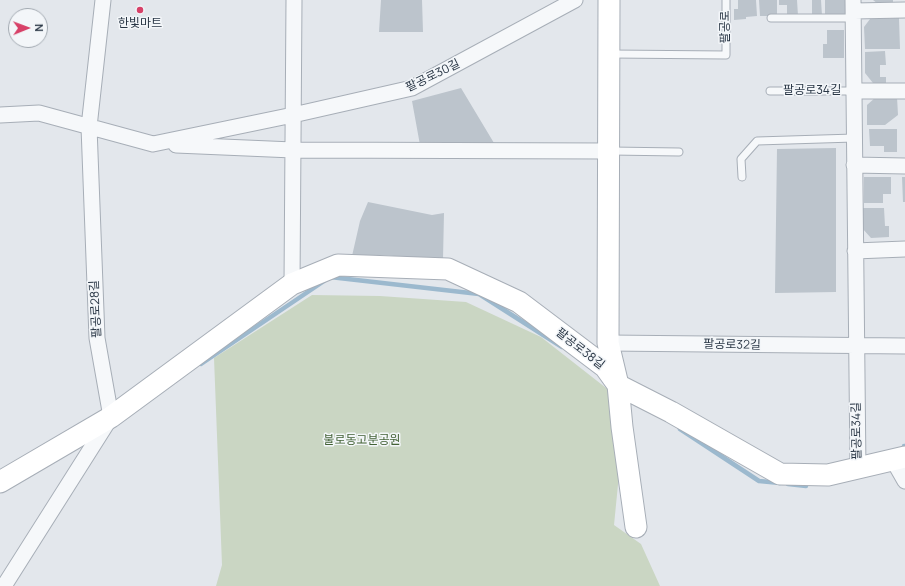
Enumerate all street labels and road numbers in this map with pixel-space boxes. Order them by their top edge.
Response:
street label: 팔공로 [719,10,733,44]
street label: 팔공로30길 [404,57,462,95]
street label: 팔공로34길 [783,84,841,98]
street label: 팔공로28길 [87,280,105,338]
street label: 팔공로38길 [553,326,607,372]
street label: 팔공로32길 [703,337,761,353]
street label: 팔공로34길 [849,402,865,460]

